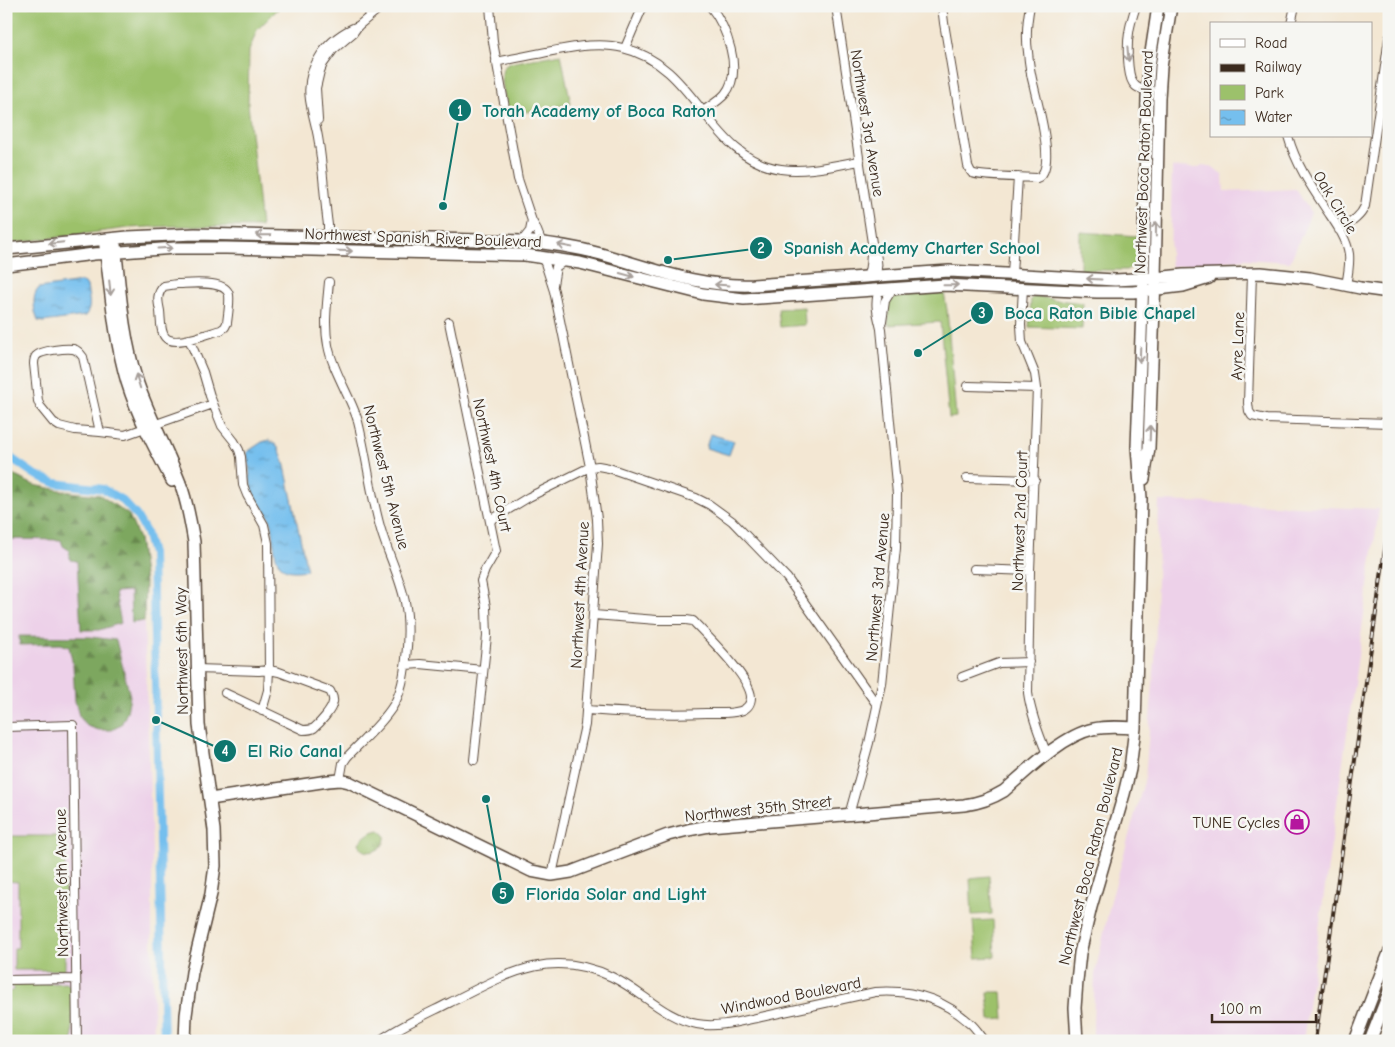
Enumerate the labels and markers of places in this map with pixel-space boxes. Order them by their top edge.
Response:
callout: Torah Academy of Boca Raton [448,94,726,127]
callout: Spanish Academy Charter School [748,231,1050,264]
callout: Boca Raton Bible Chapel [970,297,1206,330]
callout: El Rio Canal [212,734,352,767]
shop icon: TUNE Cycles [1284,809,1310,835]
place label: TUNE Cycles [1192,814,1280,832]
callout: Florida Solar and Light [491,877,716,910]

